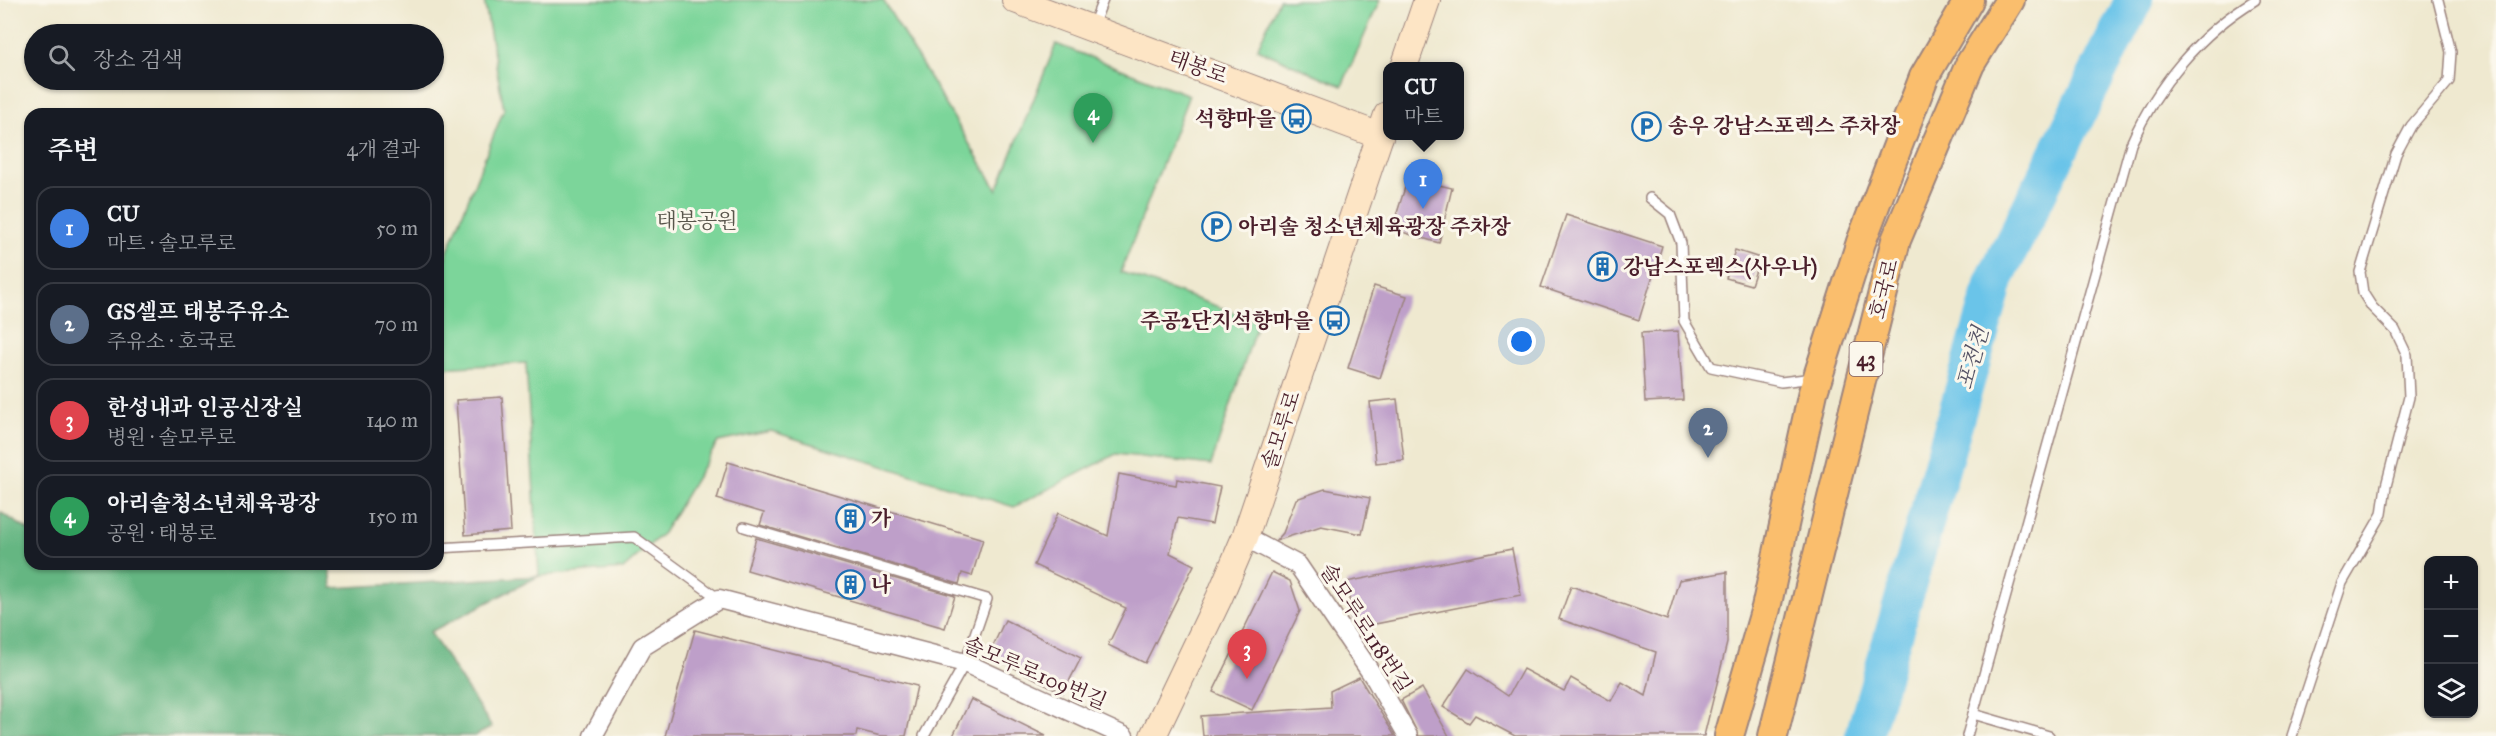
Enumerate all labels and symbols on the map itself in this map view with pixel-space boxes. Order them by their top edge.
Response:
street label: 태봉로 [1165,44,1231,90]
pin: 4 [1074,94,1112,143]
bus stop icon: 석향마을 [1281,103,1313,135]
place label: 석향마을 [1195,106,1276,132]
parking icon: 송우 강남스포렉스 주차장 [1631,110,1663,142]
place label: 송우 강남스포렉스 주차장 [1668,113,1901,139]
pin: 1 [1404,160,1442,209]
park label: 태봉공원 [656,208,738,234]
parking icon: 아리솔 청소년체육광장 주차장 [1201,211,1233,243]
place label: 아리솔 청소년체육광장 주차장 [1238,214,1511,240]
building icon: 강남스포렉스(사우나) [1586,251,1618,283]
place label: 강남스포렉스(사우나) [1623,254,1817,280]
street label: 호국로 [1864,256,1904,322]
bus stop icon: 주공2단지석향마을 [1318,305,1350,337]
place label: 주공2단지석향마을 [1140,308,1313,334]
water label: 포천천 [1951,322,1995,393]
your location [1507,327,1536,356]
road number: 43 [1850,342,1882,376]
street label: 솔모루로 [1256,387,1306,473]
pin: 2 [1688,408,1728,458]
building icon: 가 [834,503,866,535]
place label: 가 [871,506,892,532]
street label: 솔모루로118번길 [1314,558,1418,698]
building icon: 나 [834,569,866,601]
place label: 나 [871,572,892,598]
pin: 3 [1228,630,1266,679]
street label: 솔모루로109번길 [959,631,1111,715]

